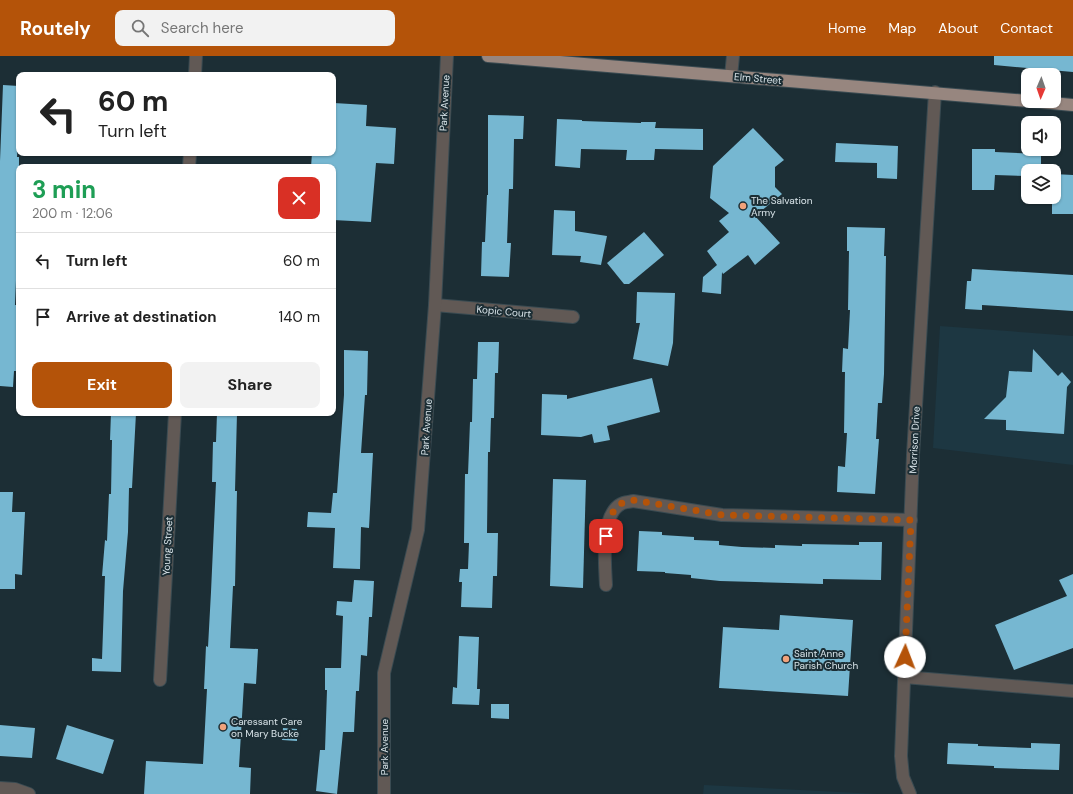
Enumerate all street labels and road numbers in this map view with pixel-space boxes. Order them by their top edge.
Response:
street label: Elm Street [734,70,782,87]
street label: Park Avenue [437,74,452,132]
street label: Kopic Court [476,303,532,320]
street label: Park Avenue [418,398,435,456]
street label: Morrison Drive [906,406,923,474]
street label: Young Street [159,516,176,576]
street label: Park Avenue [378,718,391,775]

